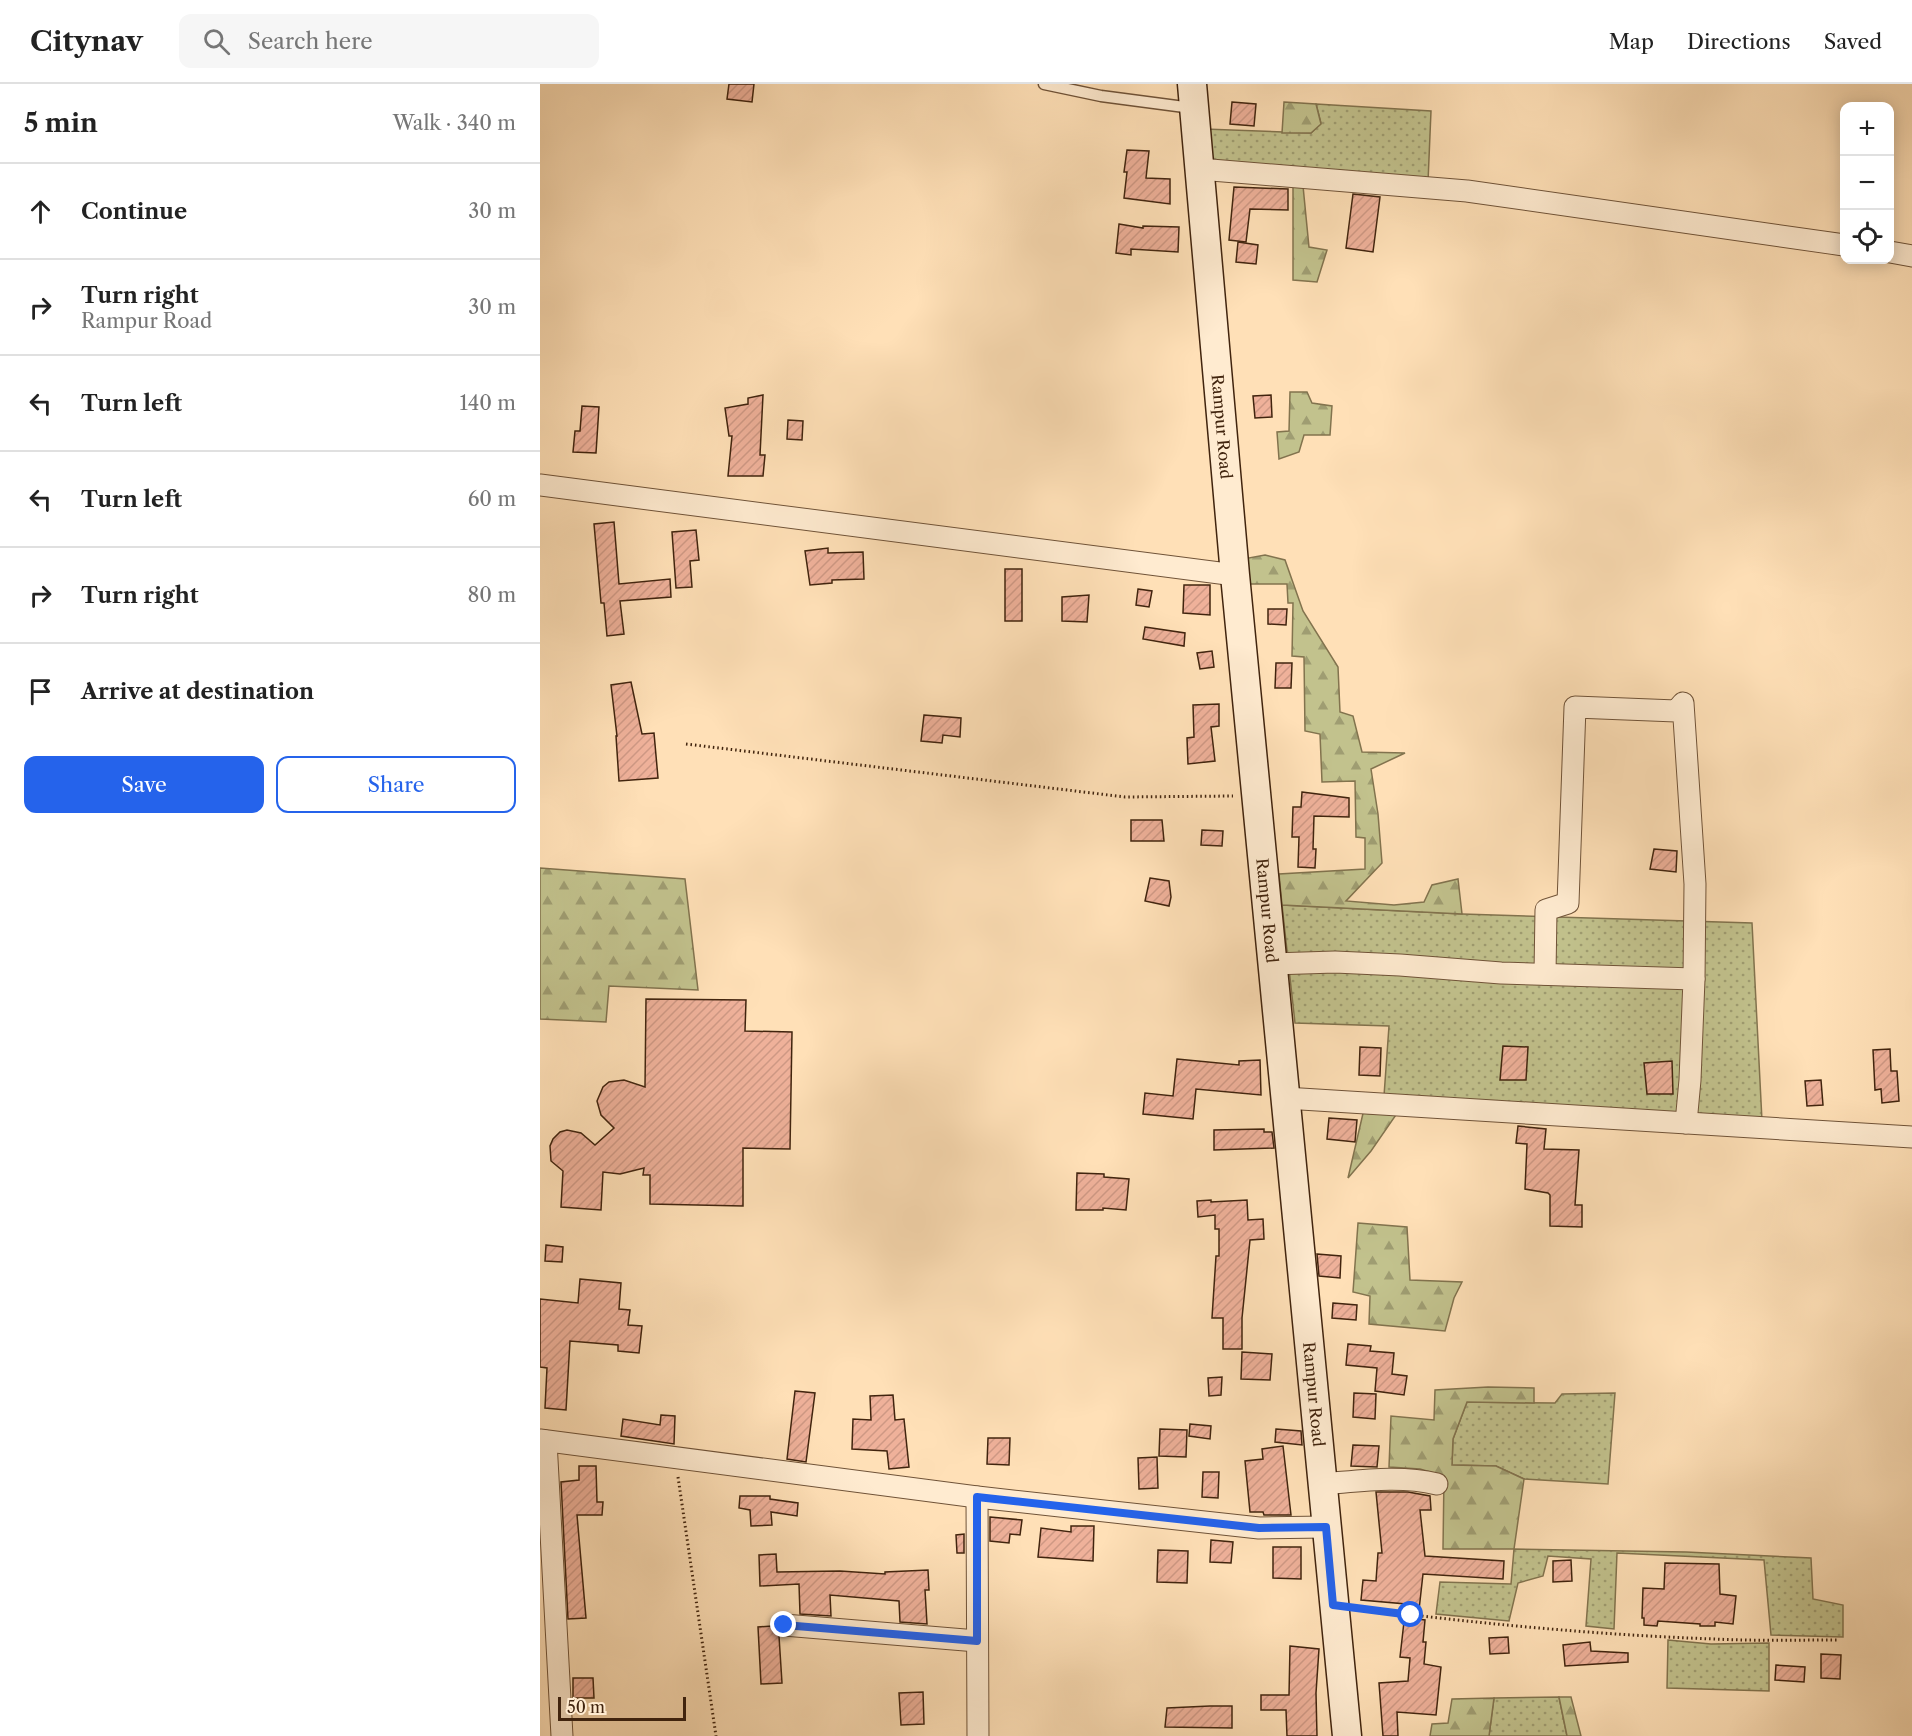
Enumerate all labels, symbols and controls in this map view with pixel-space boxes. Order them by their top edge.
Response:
search box [179,14,599,68]
text: Citynav [30,24,143,58]
icon: search [200,25,233,58]
text: Search here [248,28,372,55]
text: Map [1609,29,1654,54]
text: Directions [1687,29,1791,54]
text: Saved [1824,29,1882,54]
map controls [1840,102,1894,264]
button: + [1840,102,1894,156]
text: 5 min [24,107,98,139]
text: Walk · 340 m [393,111,516,135]
button: − [1840,156,1894,210]
icon: ahead [24,195,57,228]
text: Continue [81,198,187,225]
text: 30 m [468,199,516,223]
button: locate [1840,210,1894,264]
text: Turn right [81,282,199,309]
icon: right [24,291,57,324]
text: 30 m [468,295,516,319]
text: Rampur Road [81,309,212,333]
street label: Rampur Road [1207,373,1237,480]
icon: left [24,387,57,420]
text: Turn left [81,390,182,417]
text: 140 m [459,391,516,415]
icon: left [24,483,57,516]
text: Turn left [81,486,182,513]
text: 60 m [468,487,516,511]
icon: right [24,579,57,612]
text: Turn right [81,582,199,609]
text: 80 m [468,583,516,607]
icon: arrive [24,675,57,708]
text: Arrive at destination [81,678,314,705]
button: Save [24,756,264,813]
button: Share [276,756,516,813]
street label: Rampur Road [1252,857,1282,964]
street label: Rampur Road [1299,1341,1329,1448]
route start [1397,1601,1423,1627]
route end [770,1611,796,1637]
scale bar [558,1694,686,1722]
text: 50 m [567,1697,605,1717]

